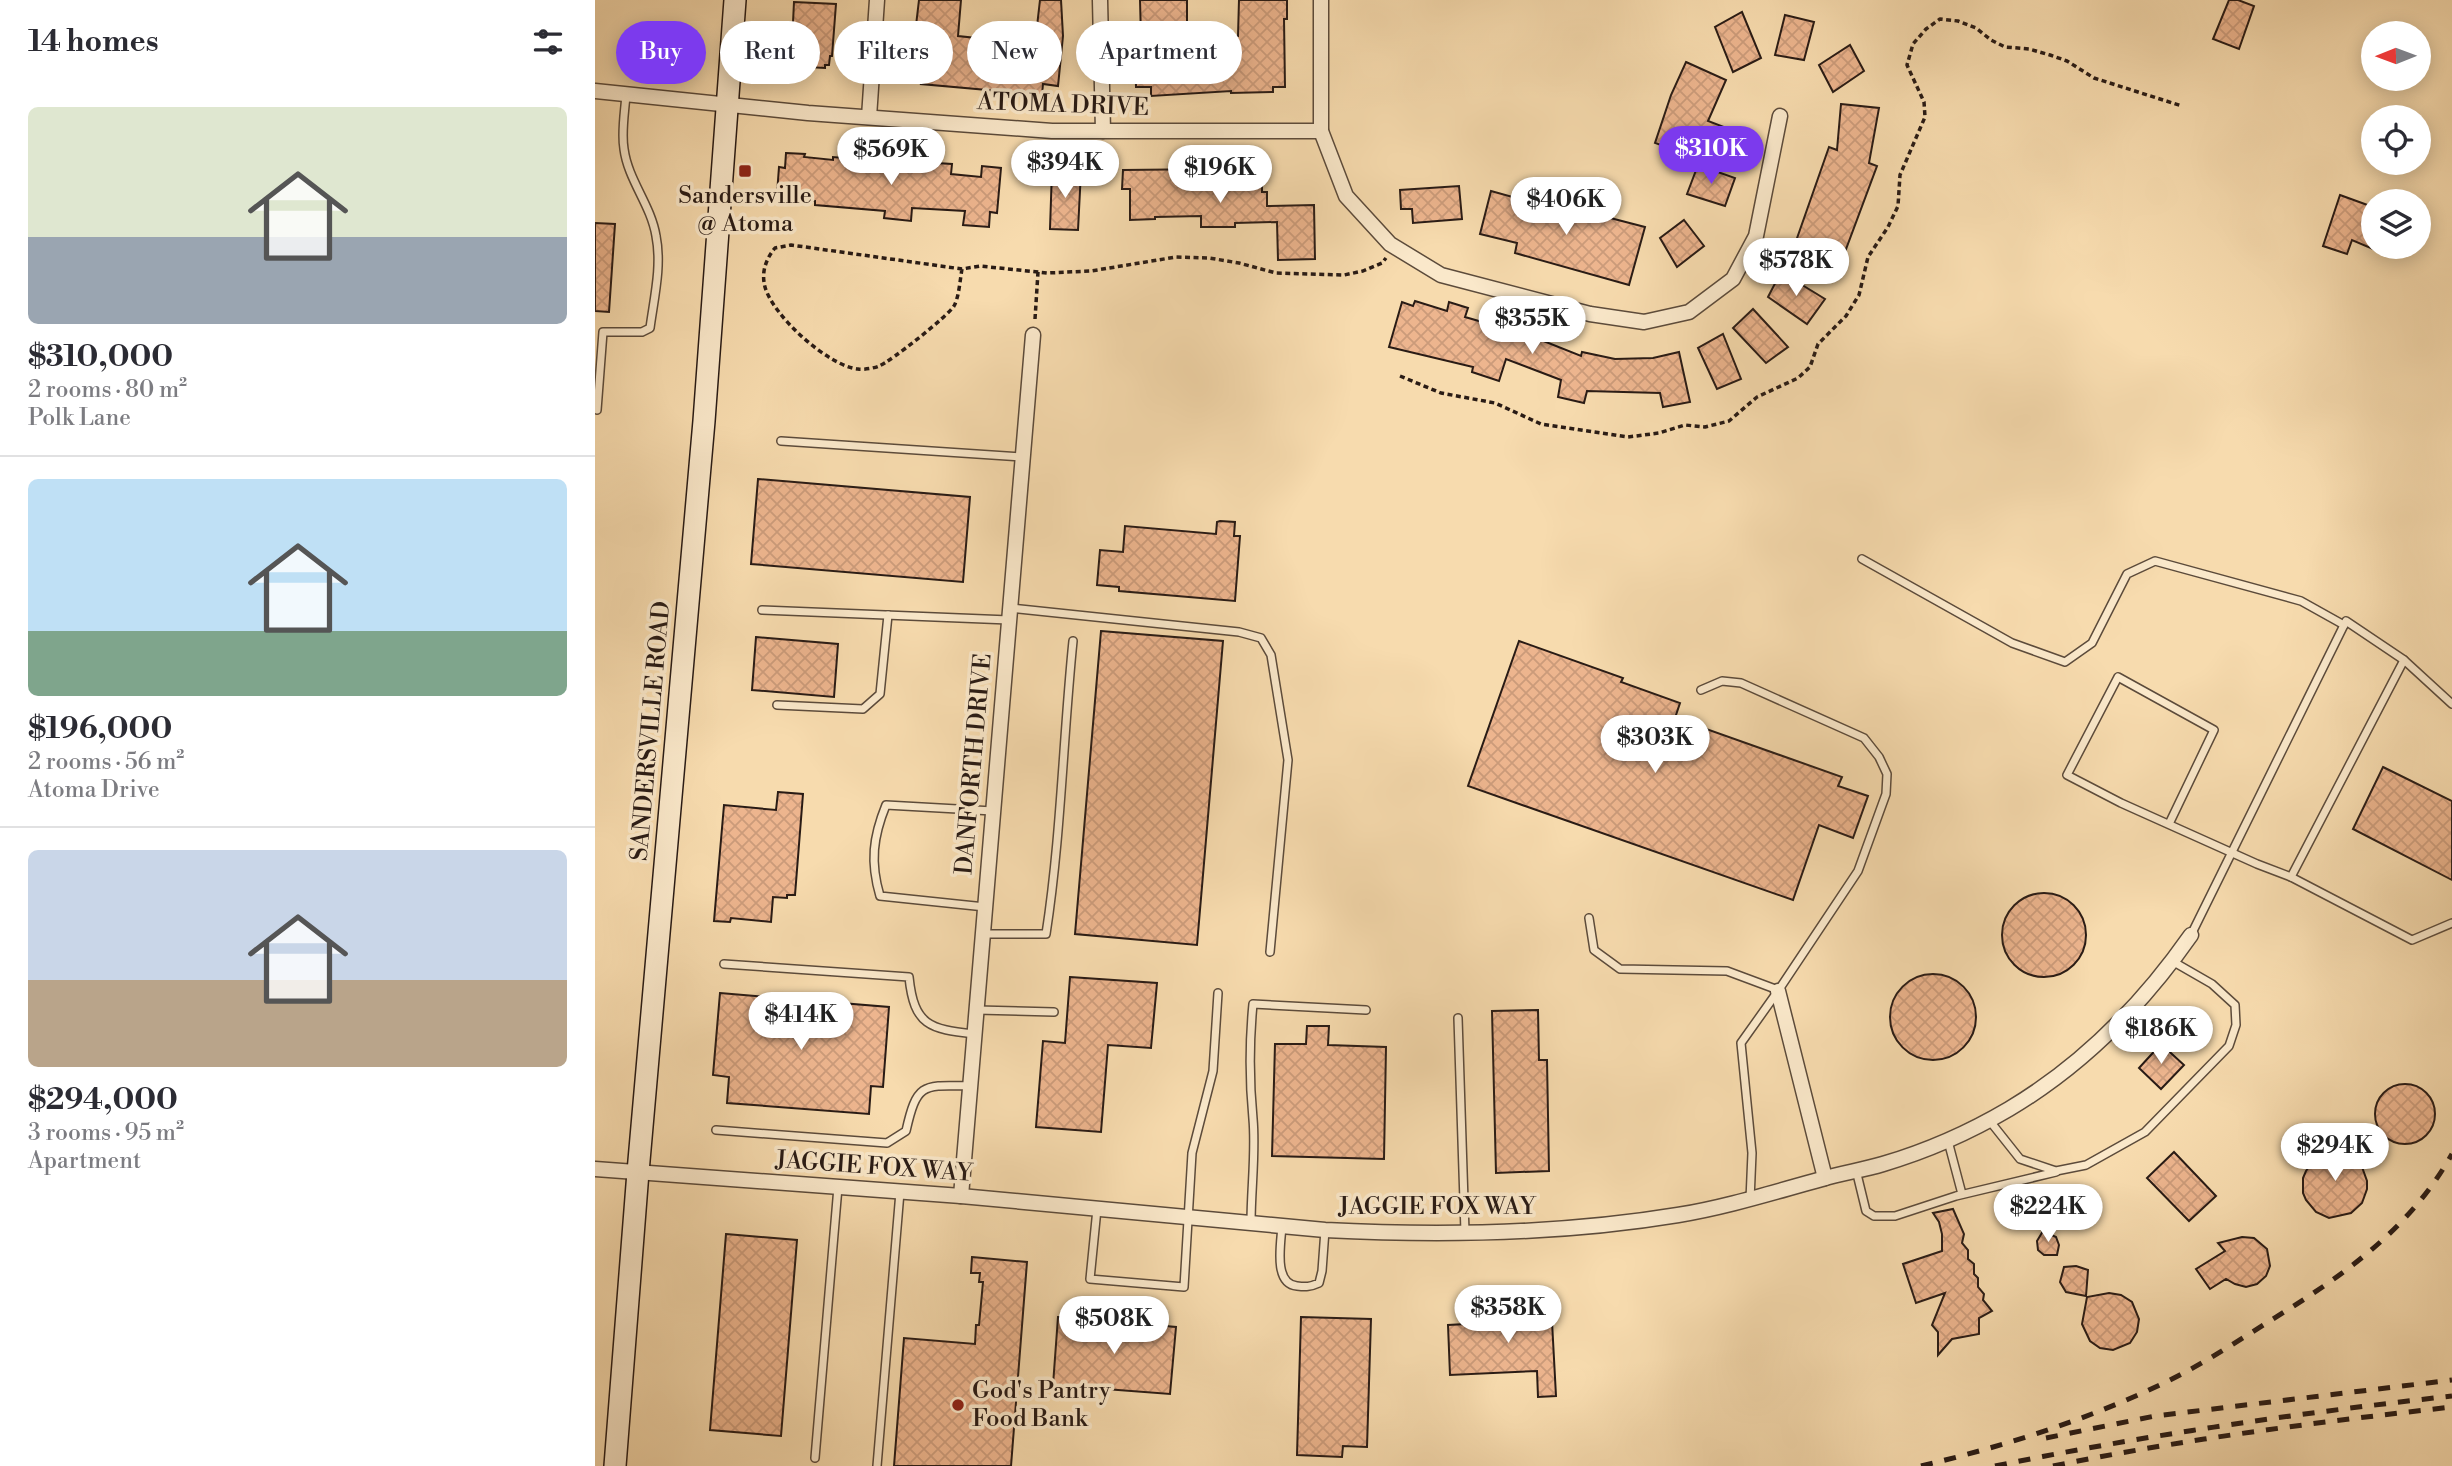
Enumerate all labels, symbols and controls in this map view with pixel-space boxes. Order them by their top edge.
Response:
chip: Buy [616,21,706,84]
chip: Rent [720,21,820,84]
chip: Filters [834,21,953,84]
chip: New [967,21,1062,84]
chip: Apartment [1076,21,1242,84]
north arrow [2361,21,2431,91]
map controls [2361,21,2431,259]
text: 14 homes [28,23,159,61]
icon: filters [529,23,567,61]
street label: ATOMA DRIVE [975,87,1150,123]
button: locate [2361,105,2431,175]
pin: $310K [1662,127,1760,186]
pin: $569K [842,128,940,187]
text: $310K [1675,135,1747,163]
text: $569K [853,136,929,164]
pin: $394K [1016,140,1114,200]
pin: $196K [1171,146,1269,205]
text: $394K [1027,149,1103,177]
icon: home [235,153,361,279]
text: $196K [1184,154,1256,182]
marker: Sandersville @ Atoma [737,163,753,179]
pin: $406K [1517,177,1615,237]
place label: Sandersville @ Atoma [678,181,812,239]
text: $406K [1527,186,1605,214]
button: layers [2361,189,2431,259]
pin: $578K [1747,238,1845,298]
text: $578K [1759,247,1833,275]
pin: $355K [1483,296,1581,356]
text: $355K [1495,305,1569,333]
text: $310,000 [28,338,173,376]
text: 2 rooms · 80 m² [28,376,187,404]
text: Polk Lane [28,404,131,432]
icon: home [235,525,361,651]
street label: SANDERSVILLE ROAD [625,600,677,862]
street label: DANFORTH DRIVE [949,652,999,876]
text: $196,000 [28,710,172,748]
pin: $303K [1606,716,1704,775]
text: $303K [1617,724,1693,752]
text: 2 rooms · 56 m² [28,748,184,776]
text: Atoma Drive [28,776,160,804]
icon: home [235,896,361,1022]
pin: $414K [752,992,850,1052]
text: $414K [765,1001,837,1029]
pin: $186K [2112,1006,2210,1066]
text: $186K [2125,1015,2197,1043]
text: $294,000 [28,1081,178,1119]
text: 3 rooms · 95 m² [28,1119,184,1147]
pin: $294K [2286,1124,2384,1183]
text: $294K [2297,1132,2373,1160]
street label: JAGGIE FOX WAY [774,1145,975,1189]
text: Apartment [28,1147,141,1175]
pin: $224K [1999,1184,2097,1244]
street label: JAGGIE FOX WAY [1337,1192,1537,1222]
text: $224K [2010,1193,2086,1221]
pin: $358K [1459,1286,1557,1345]
text: $358K [1470,1294,1546,1322]
pin: $508K [1065,1296,1163,1356]
text: $508K [1075,1305,1153,1333]
place label: God's Pantry Food Bank [972,1376,1111,1434]
marker: God's Pantry Food Bank [950,1397,966,1413]

